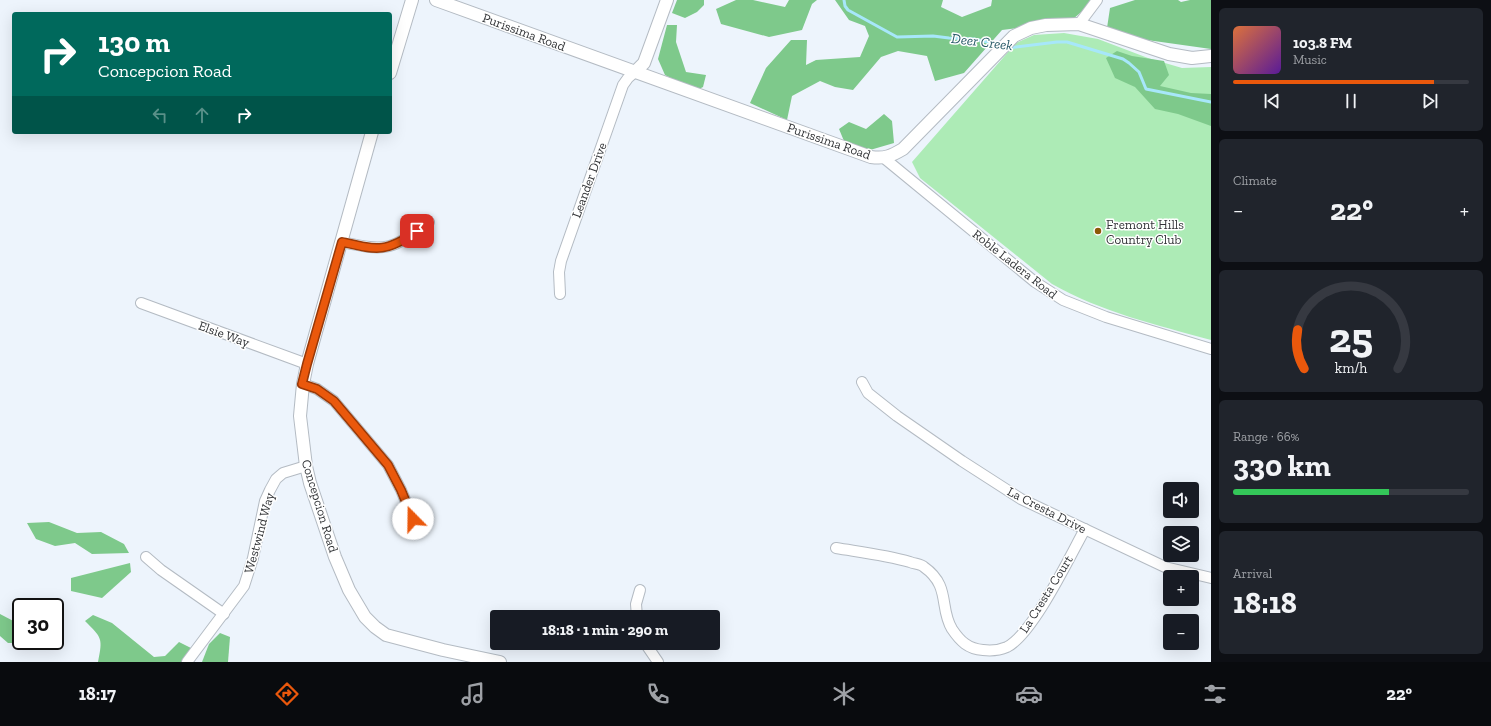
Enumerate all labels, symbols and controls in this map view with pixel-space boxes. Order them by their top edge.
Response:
street label: Purissima Road [480,10,568,54]
text: 130 m [98,26,170,59]
icon: right [32,28,84,80]
water label: Deer Creek [950,30,1014,54]
text: 103.8 FM [1293,34,1352,52]
text: Music [1293,52,1327,67]
text: Concepcion Road [98,60,232,82]
icon: previous [1261,90,1283,112]
icon: pause [1340,90,1362,112]
icon: next [1419,90,1441,112]
icon: left [149,104,171,126]
icon: ahead [191,104,213,126]
icon: right [233,104,255,126]
street label: Purissima Road [785,120,873,162]
street label: Leander Drive [568,140,610,220]
text: Climate [1233,173,1277,188]
text: 22° [1330,192,1373,228]
text: − [1233,197,1243,224]
text: + [1460,197,1469,224]
pin [400,214,434,248]
place label: Fremont Hills Country Club [1106,217,1184,247]
icon: arrive [406,220,428,242]
street label: Roble Ladera Road [970,226,1060,302]
marker: Fremont Hills Country Club [1093,226,1103,236]
text: 25 [1329,313,1373,363]
street label: Elsie Way [196,318,252,350]
text: km/h [1335,360,1367,377]
text: Range · 66% [1233,429,1299,444]
text: 330 km [1233,448,1331,484]
street label: Concepcion Road [299,458,341,554]
map controls [1163,482,1199,650]
button: sound [1163,482,1199,518]
street label: La Cresta Drive [1005,484,1089,536]
street label: Westwind Way [241,491,277,575]
position arrow [392,498,434,540]
button: layers [1163,526,1199,562]
street label: La Cresta Court [1016,552,1076,636]
text: Arrival [1233,566,1272,581]
button: + [1163,570,1199,606]
text: 18:18 [1233,585,1297,621]
speed limit sign: 30 [12,598,64,650]
button: − [1163,614,1199,650]
text: 18:18 · 1 min · 290 m [542,621,668,639]
icon: directions [273,680,301,708]
icon: music [459,680,487,708]
icon: phone [644,680,672,708]
icon: climate [830,680,858,708]
icon: car [1015,680,1043,708]
icon: filters [1201,680,1229,708]
text: 18:17 [79,683,116,705]
text: 22° [1386,683,1412,705]

